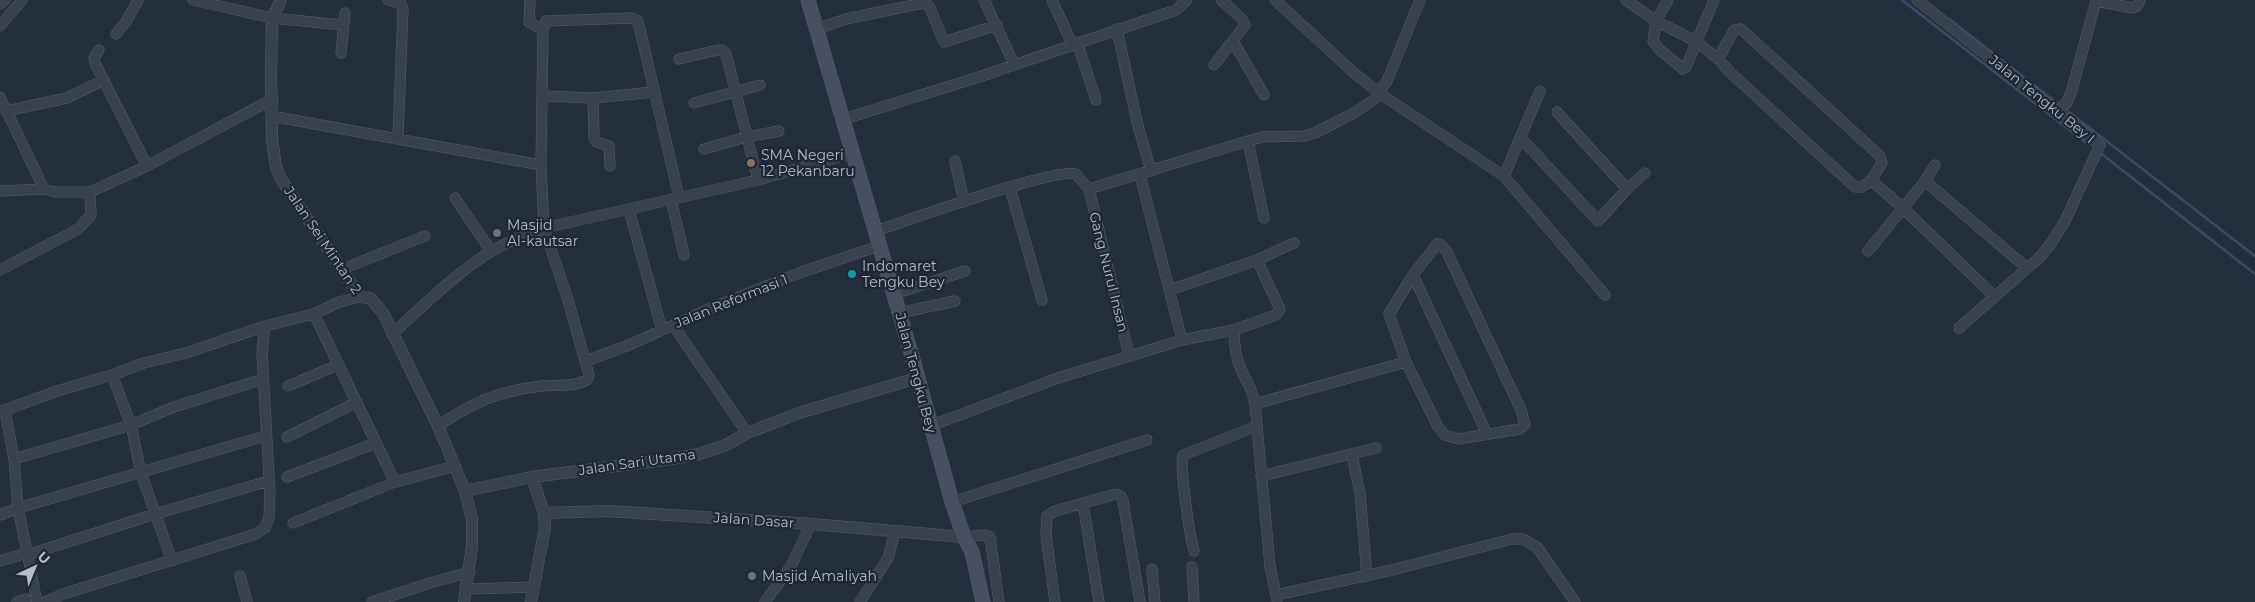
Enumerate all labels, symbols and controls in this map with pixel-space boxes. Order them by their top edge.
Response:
street label: Jalan Tengku Bey I [1985,50,2099,147]
place label: SMA Negeri 12 Pekanbaru [761,146,855,180]
marker: SMA Negeri 12 Pekanbaru [745,157,757,169]
street label: Jalan Sei Mintan 2 [280,182,366,297]
street label: Gang Nurul Insan [1085,210,1133,334]
place label: Masjid Al-kautsar [507,216,579,250]
marker: Masjid Al-kautsar [491,227,503,239]
place label: Indomaret Tengku Bey [862,257,945,291]
marker: Indomaret Tengku Bey [846,268,858,280]
street label: Jalan Reformasi 1 [671,270,790,332]
street label: Jalan Tengku Bey [891,310,941,435]
street label: Jalan Sari Utama [576,445,697,479]
street label: Jalan Dasar [712,508,795,532]
north arrow [10,542,60,592]
text: U [34,547,54,568]
place label: Masjid Amaliyah [762,567,877,585]
marker: Masjid Amaliyah [746,570,758,582]

